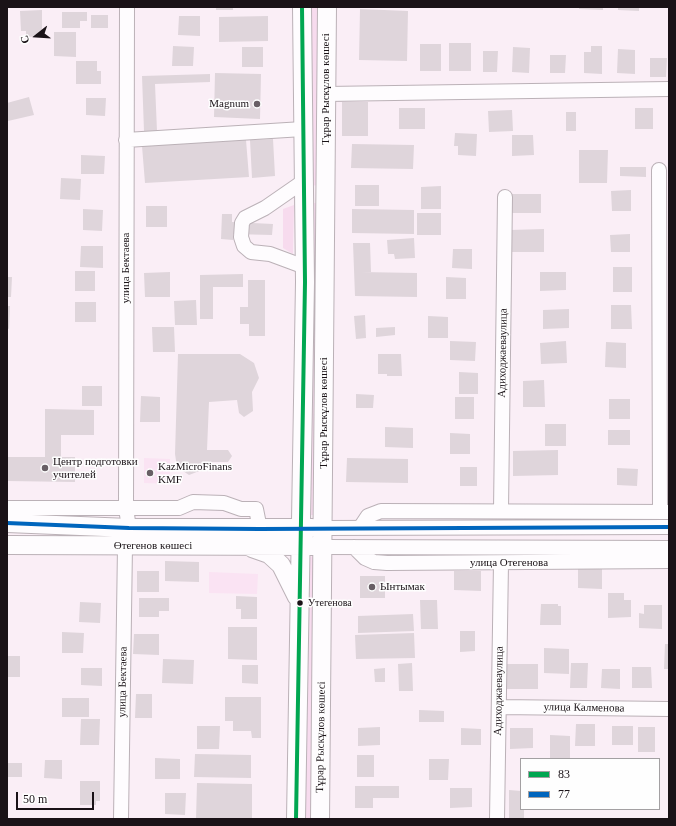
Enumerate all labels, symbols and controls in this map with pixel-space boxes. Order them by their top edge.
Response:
north arrow [16,16,56,56]
street label: Тұрар Рыскұлов көшесі [319,33,333,145]
text: С [18,34,31,45]
place label: Magnum [209,97,249,111]
marker: Magnum [252,99,262,109]
street label: улица Бектаева [119,233,133,303]
street label: Адиходжаеваулица [496,308,510,398]
street label: Тұрар Рыскұлов көшесі [317,357,331,469]
place label: Центр подготовки учителей [53,455,138,481]
place label: KazMicroFinans KMF [158,460,232,486]
marker: Центр подготовки учителей [40,463,50,473]
marker: KazMicroFinans KMF [145,468,155,478]
street label: Өтегенов көшесі [114,539,192,553]
street label: улица Отегенова [470,556,548,570]
place label: Ынтымак [380,580,425,594]
marker: Ынтымак [367,582,377,592]
place label: Утегенова [308,597,352,609]
marker: Утегенова [295,598,305,608]
street label: улица Бектаева [116,646,130,718]
street label: Адиходжаеваулица [492,646,506,736]
street label: Тұрар Рыскұлов көшесі [313,681,329,793]
street label: улица Калменова [544,701,624,715]
legend [520,758,660,810]
text: 83 [558,767,570,781]
scale bar [18,784,96,810]
text: 77 [558,787,570,801]
text: 50 m [23,792,47,806]

